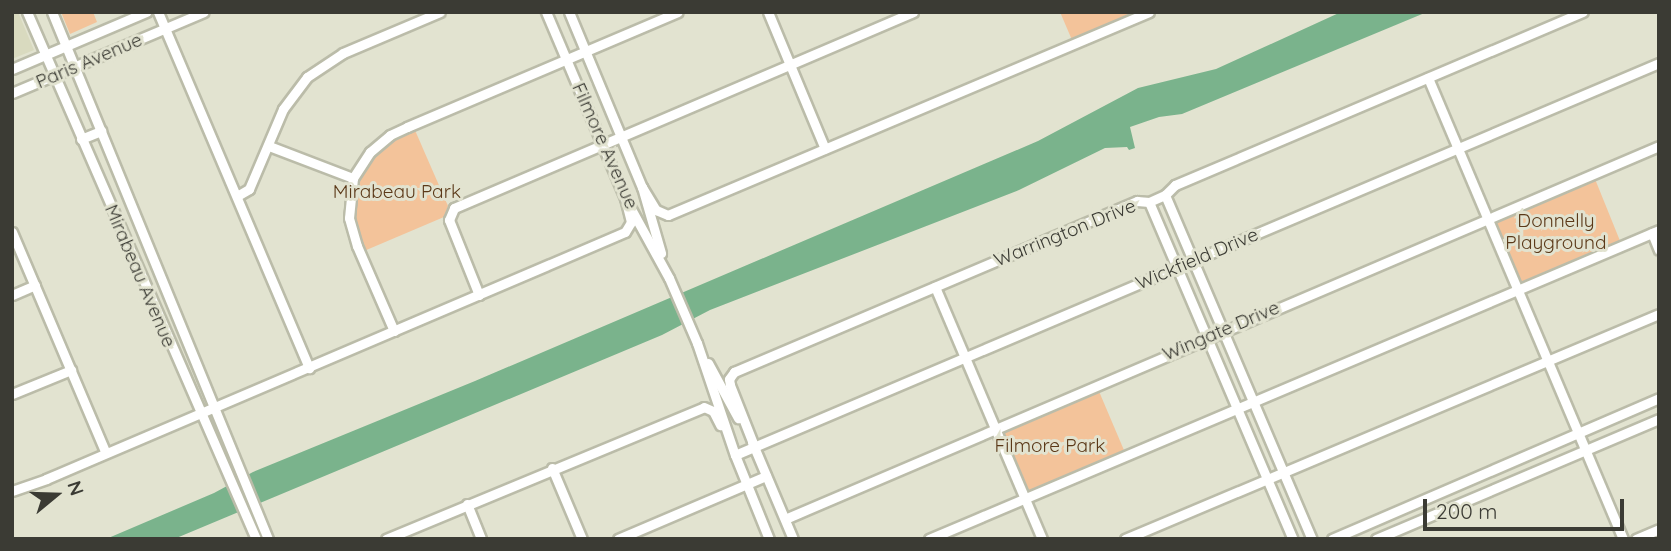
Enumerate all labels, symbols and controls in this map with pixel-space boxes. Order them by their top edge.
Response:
street label: Paris Avenue [32,28,146,94]
street label: Filmore Avenue [567,79,643,213]
park label: Mirabeau Park [333,181,461,203]
street label: Warrington Drive [991,194,1139,272]
street label: Mirabeau Avenue [100,201,180,351]
park label: Donnelly Playground [1505,210,1607,254]
street label: Wickfield Drive [1132,223,1262,295]
street label: Wingate Drive [1159,296,1283,366]
park label: Filmore Park [994,435,1106,457]
north arrow [21,460,91,530]
text: N [62,478,89,499]
scale bar [1426,484,1627,528]
text: 200 m [1436,498,1498,524]

